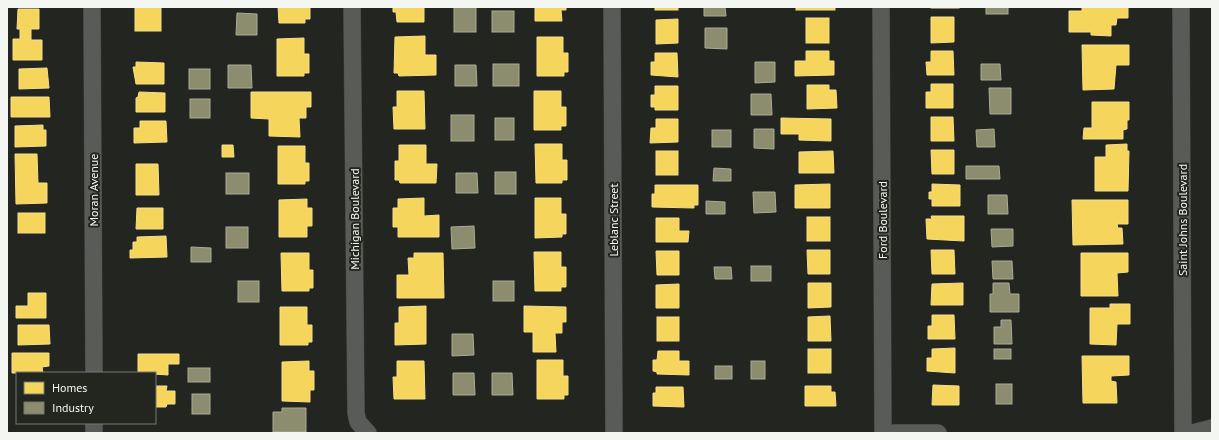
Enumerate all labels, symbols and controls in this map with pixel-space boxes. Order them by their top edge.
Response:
street label: Moran Avenue [86,154,101,226]
street label: Saint Johns Boulevard [1175,164,1190,276]
street label: Michigan Boulevard [347,168,362,270]
street label: Ford Boulevard [875,181,890,259]
street label: Leblanc Street [606,183,621,257]
legend [16,372,156,424]
text: Homes [52,380,87,395]
text: Industry [52,400,94,415]

